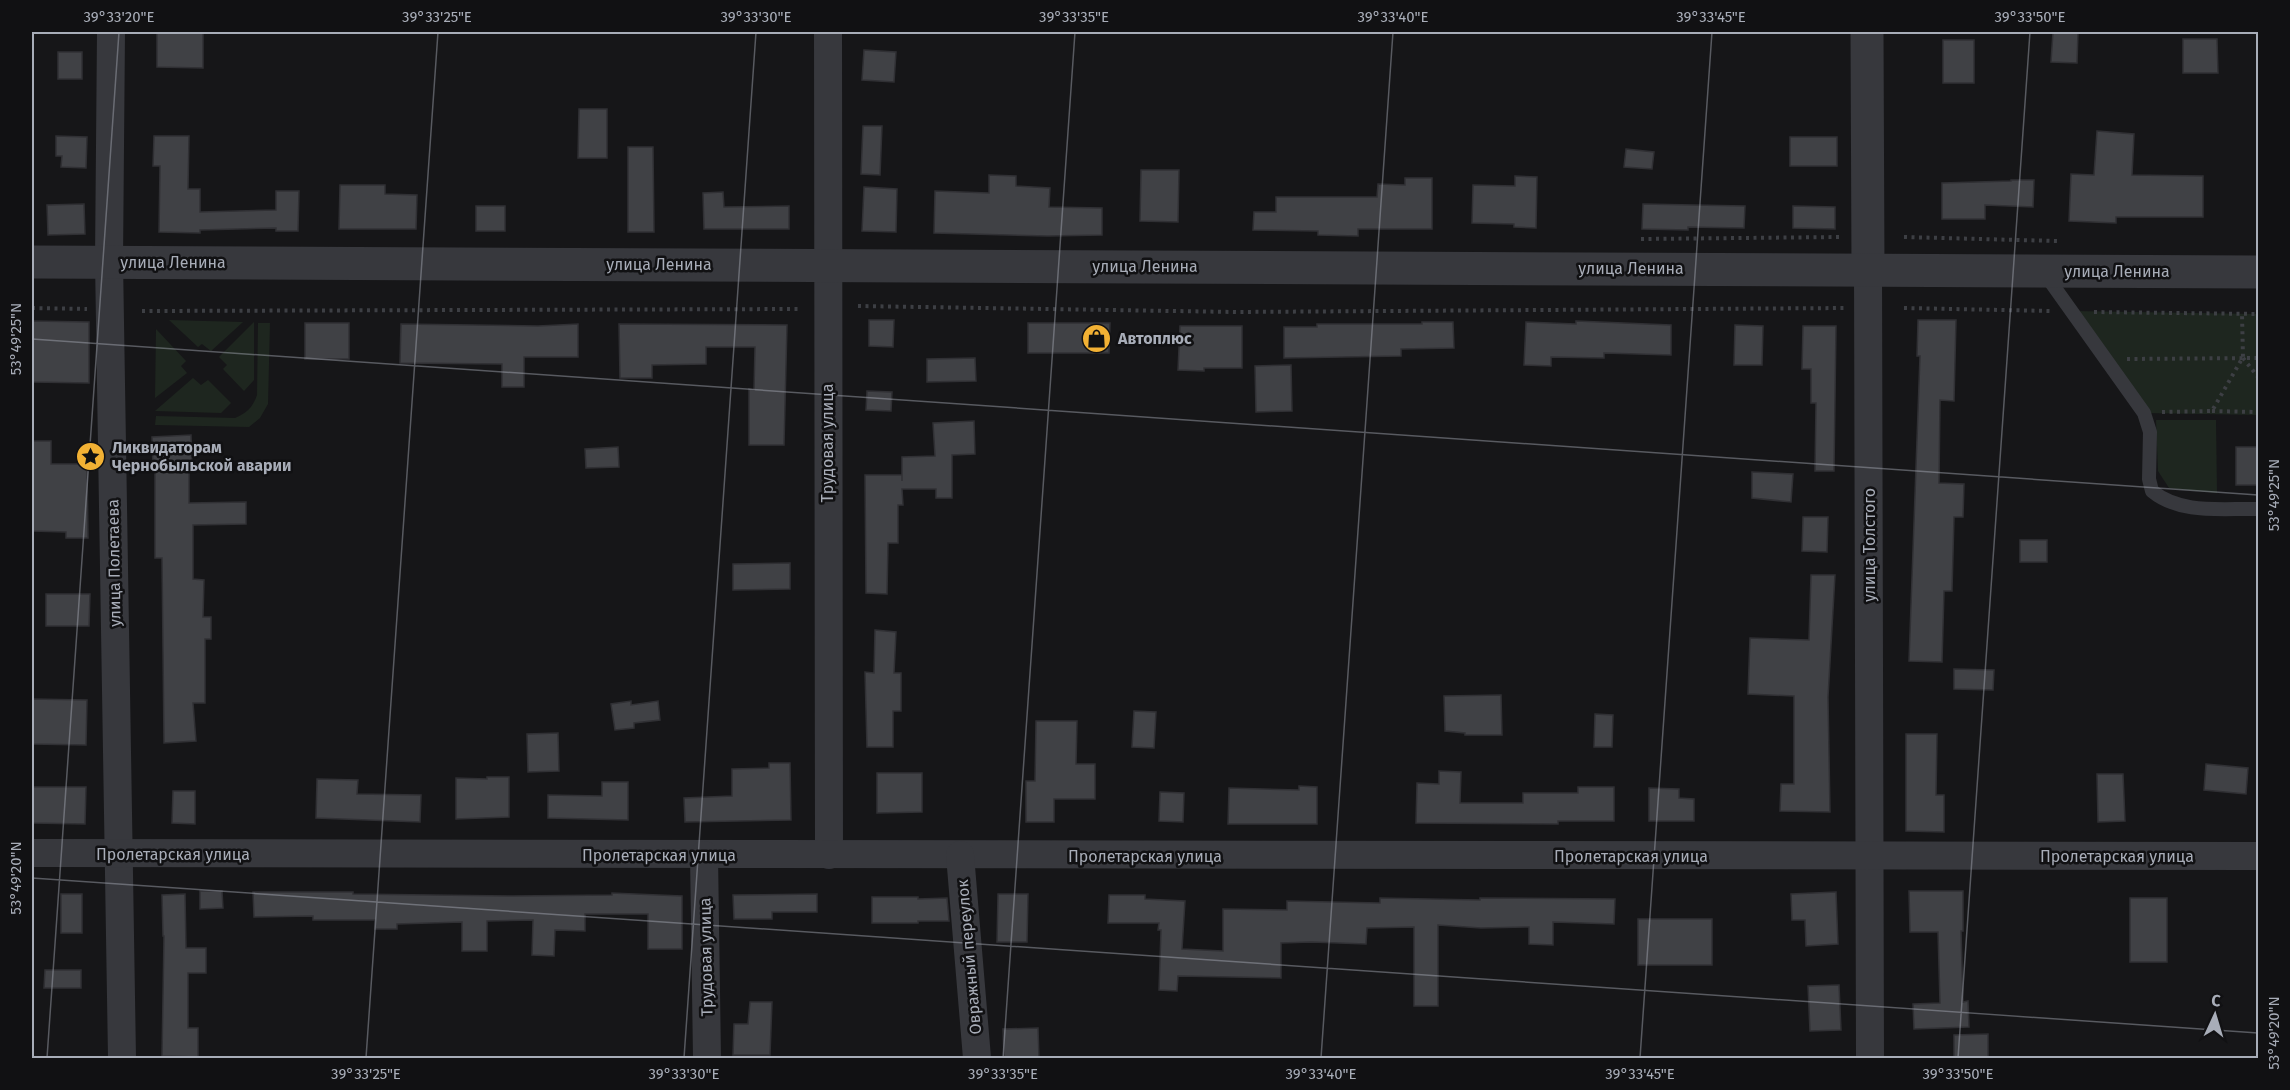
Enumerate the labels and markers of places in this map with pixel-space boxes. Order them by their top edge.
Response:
shop icon: Автоплюс [1081,322,1113,354]
place label: Автоплюс [1117,329,1192,348]
place label: Ликвидаторам Чернобыльской аварии [112,438,291,475]
place icon: Ликвидаторам Чернобыльской аварии [75,440,107,472]

